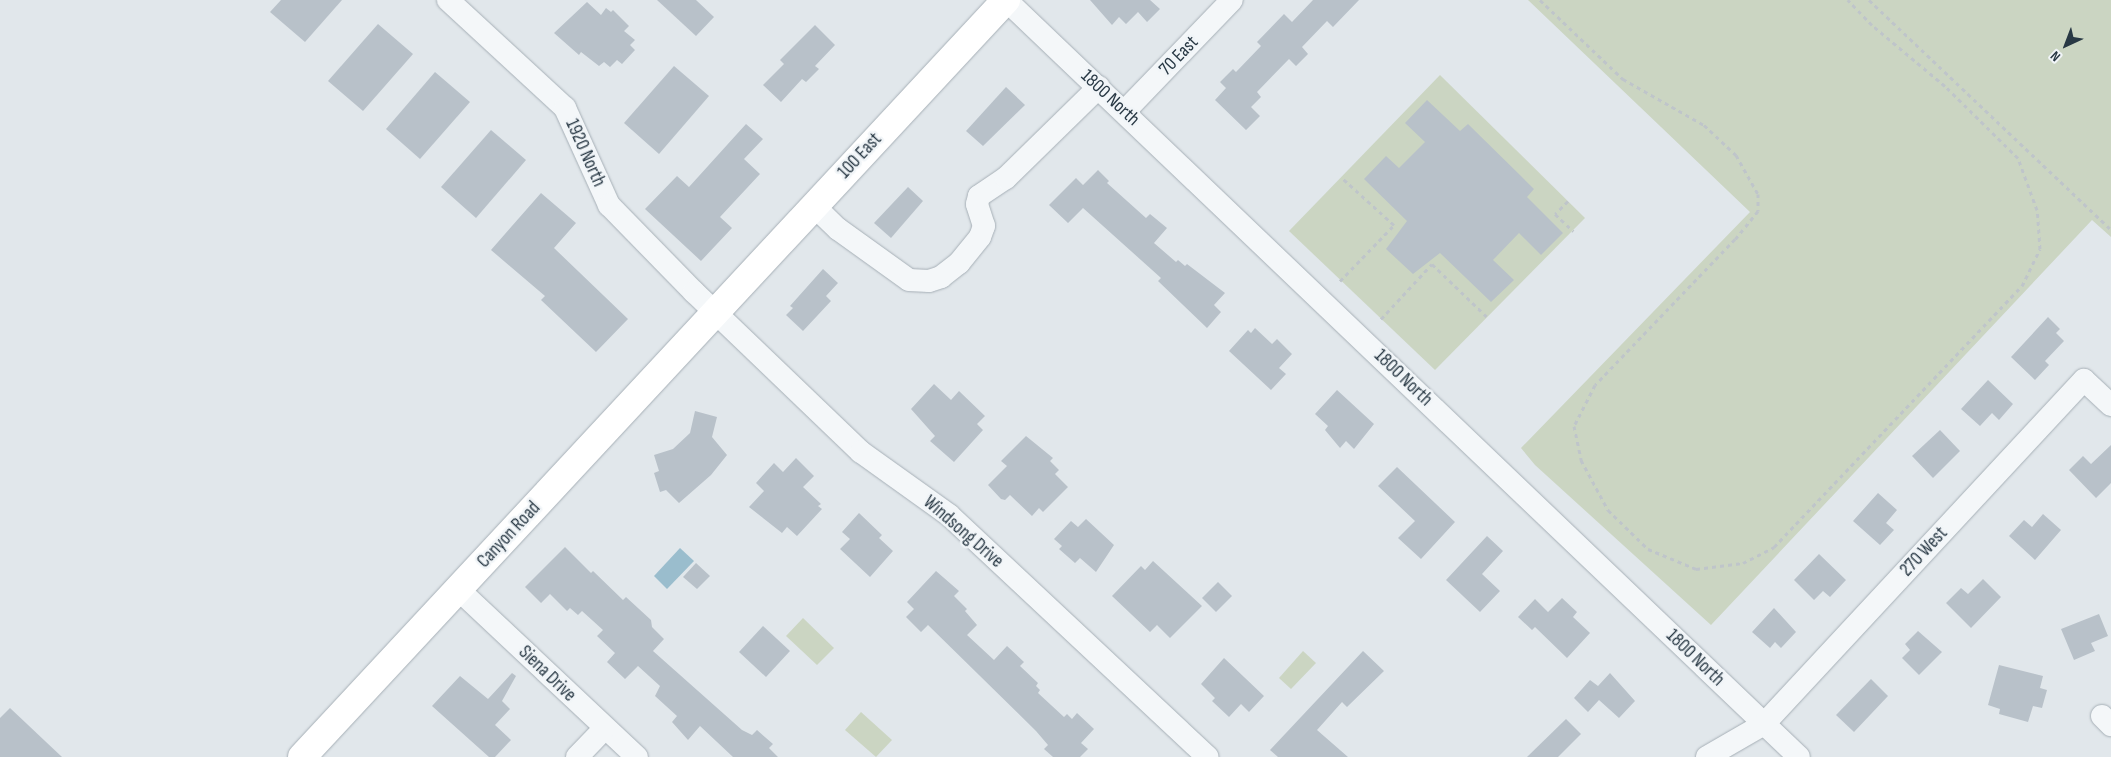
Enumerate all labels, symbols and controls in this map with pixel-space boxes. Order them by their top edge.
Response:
north arrow [2041,20,2091,70]
street label: 70 East [1155,31,1203,81]
text: N [2047,48,2064,65]
street label: 1800 North [1076,65,1144,131]
street label: 1920 North [560,116,610,190]
street label: 100 East [833,128,887,184]
street label: 1800 North [1369,345,1437,411]
street label: Windsong Drive [918,491,1008,573]
street label: Canyon Road [473,497,545,573]
street label: 270 West [1895,523,1953,581]
street label: 1800 North [1661,625,1729,691]
street label: Siena Drive [514,641,580,707]

